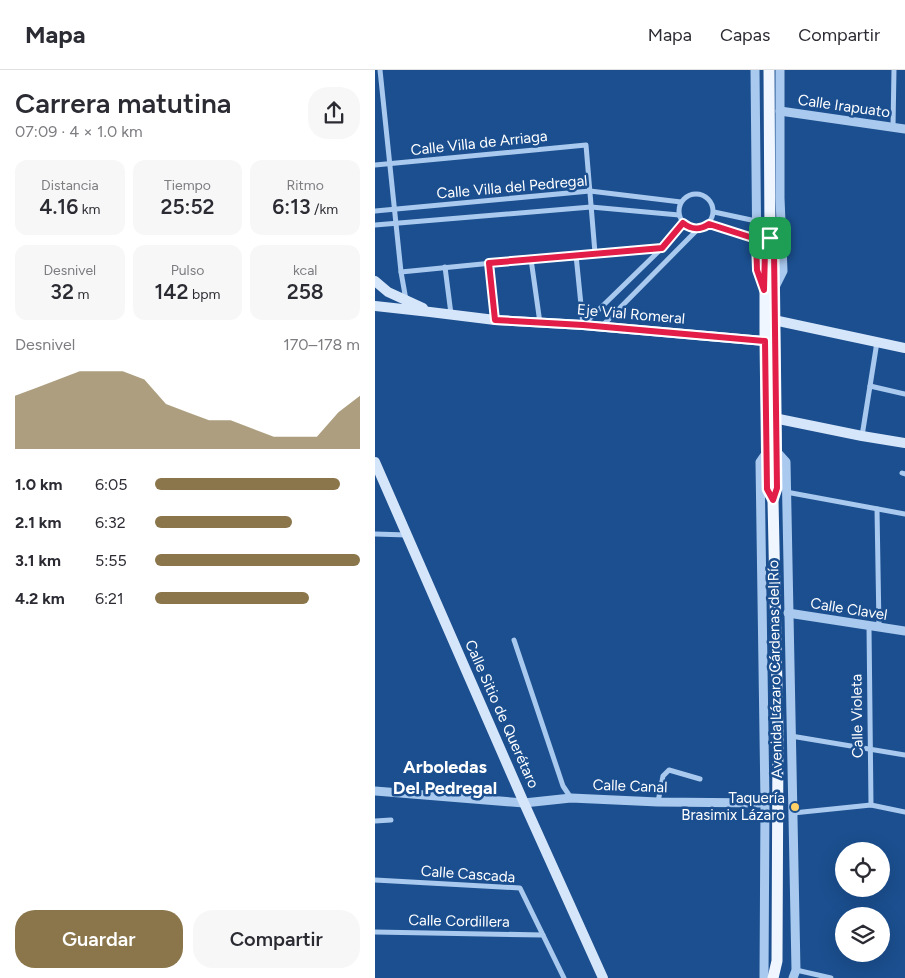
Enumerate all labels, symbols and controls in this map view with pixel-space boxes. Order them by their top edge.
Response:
text: Mapa [25,20,86,49]
text: Mapa [648,24,692,46]
text: Capas [720,24,770,46]
text: Compartir [798,24,880,46]
text: Carrera matutina [15,86,231,120]
button: share [308,87,360,139]
street label: Calle Irapuato [797,91,892,121]
text: 07:09 · 4 × 1.0 km [15,122,143,141]
street label: Calle Villa de Arriaga [410,127,548,159]
street label: Calle Villa del Pedregal [436,171,588,203]
text: Distancia [41,177,99,194]
text: Tiempo [164,177,211,194]
text: Ritmo [286,177,324,194]
text: 4.16 [39,194,78,219]
text: 25:52 [160,194,215,219]
text: 6:13 [272,194,311,219]
text: km [78,201,100,218]
text: /km [311,201,338,218]
pin [749,217,791,259]
icon: arrive [756,224,784,252]
text: Desnivel [43,262,96,279]
text: Pulso [171,262,204,279]
text: kcal [293,262,317,279]
text: 32 [50,279,74,304]
text: 142 [155,279,189,304]
text: 258 [287,279,324,304]
text: m [74,286,89,303]
text: bpm [189,286,220,303]
street label: Eje Vial Romeral [576,300,686,328]
text: Desnivel [15,335,75,354]
text: 170–178 m [283,335,360,354]
text: 1.0 km [15,475,62,494]
text: 6:05 [95,475,128,494]
text: 2.1 km [15,513,61,532]
text: 6:32 [95,513,126,532]
text: 3.1 km [15,551,61,570]
text: 5:55 [95,551,127,570]
street label: Avenida Lázaro Cárdenas del Río [764,559,786,778]
text: 4.2 km [15,589,65,608]
text: 6:21 [95,589,124,608]
street label: Calle Clavel [809,594,889,624]
street label: Calle Sitio de Querétaro [461,637,543,791]
street label: Calle Violeta [847,674,867,758]
district label: Arboledas Del Pedregal [393,756,497,799]
street label: Calle Canal [592,776,668,796]
place label: Taquería Brasimix Lázaro [681,789,785,824]
marker: Taquería Brasimix Lázaro [789,801,801,813]
map controls [835,842,890,962]
button: locate [835,842,890,897]
street label: Calle Cascada [420,862,516,886]
button: layers [835,907,890,962]
button: Guardar [15,910,183,968]
button: Compartir [193,910,360,968]
street label: Calle Cordillera [408,911,510,931]

